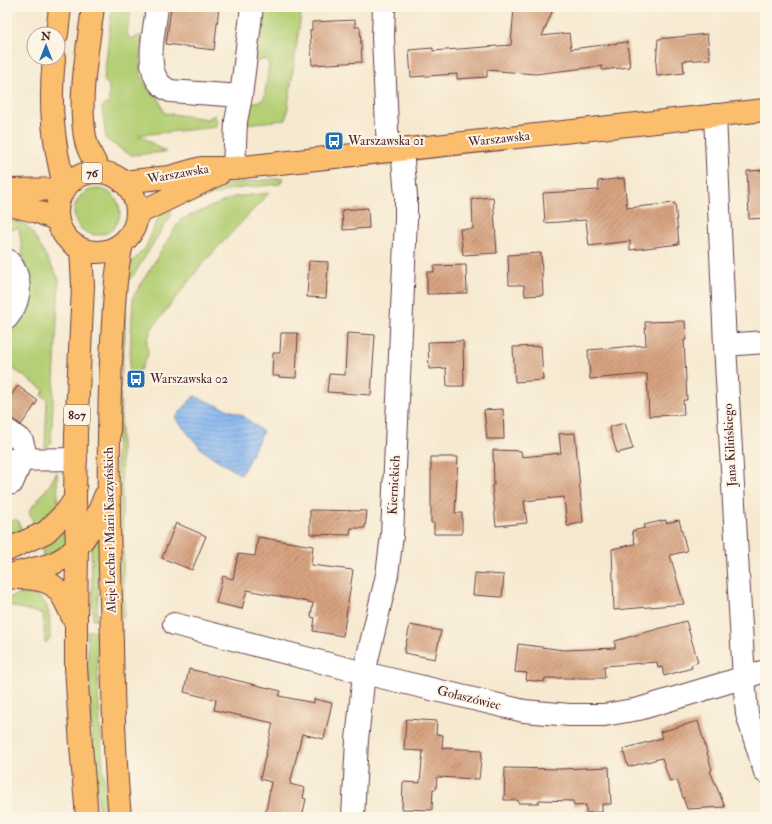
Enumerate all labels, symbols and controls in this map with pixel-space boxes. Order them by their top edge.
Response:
north arrow [26,26,66,66]
text: N [40,30,52,43]
street label: Warszawska [466,128,531,150]
bus stop icon: Warszawska 01 [323,130,345,152]
place label: Warszawska 01 [347,133,424,149]
street label: Warszawska [145,161,211,187]
road number: 76 [82,163,102,183]
bus stop icon: Warszawska 02 [125,368,147,390]
place label: Warszawska 02 [149,371,229,387]
street label: Jana Kilińskiego [720,403,740,488]
road number: 807 [64,405,90,425]
street label: Aleje Lecha i Marii Kaczyńskich [101,447,120,614]
street label: Kiernickich [384,455,404,515]
street label: Gołaszówiec [436,682,502,714]

